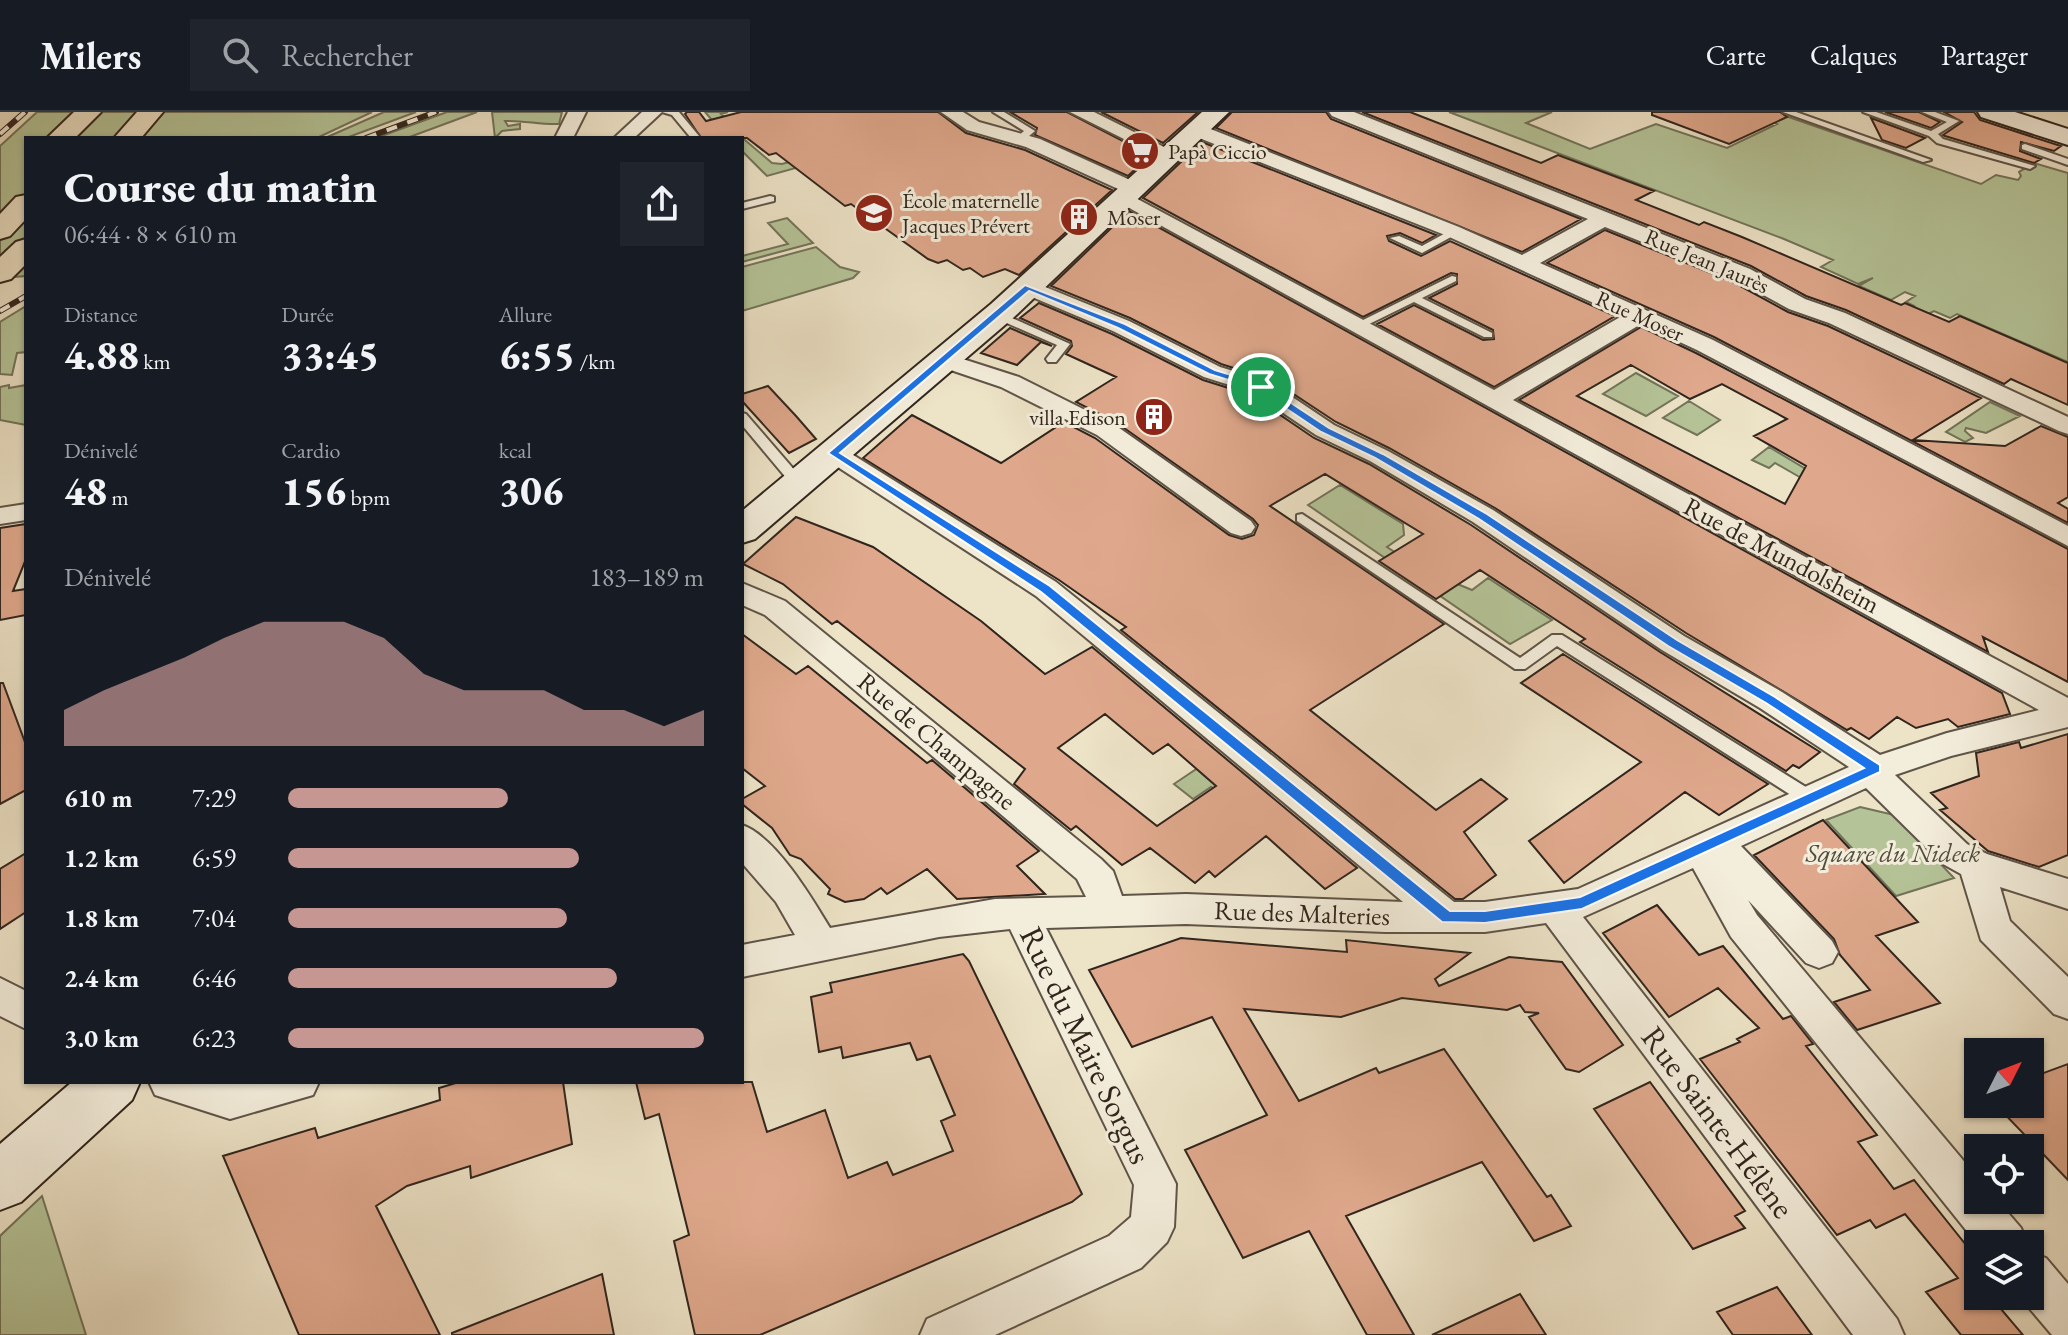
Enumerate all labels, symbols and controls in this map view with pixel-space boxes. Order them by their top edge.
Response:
search box [190,19,750,91]
text: Milers [40,31,142,80]
icon: search [218,33,262,77]
text: Rechercher [282,36,413,75]
text: Carte [1706,37,1766,73]
text: Calques [1810,37,1897,73]
text: Partager [1941,37,2028,73]
supermarket icon: Papà Ciccio [1119,130,1161,172]
place label: Papà Ciccio [1168,137,1267,166]
text: Course du matin [64,158,377,215]
button: share [620,162,704,246]
place label: École maternelle Jacques Prévert [900,186,1040,240]
school or university icon: École maternelle Jacques Prévert [853,192,895,234]
building icon: Moser [1058,196,1100,238]
place label: Moser [1107,203,1161,232]
text: 06:44 · 8 × 610 m [64,217,237,251]
street label: Rue Jean Jaurès [1641,222,1773,300]
street label: Rue Moser [1591,284,1689,349]
text: Distance [64,300,137,329]
text: Durée [281,300,334,329]
text: Allure [499,300,552,329]
text: 4.88 [64,329,139,381]
text: 33:45 [281,329,379,381]
text: 6:55 [499,329,575,381]
text: km [139,347,171,376]
text: /km [575,347,616,376]
pin [1227,353,1295,421]
icon: arrive [1239,365,1283,409]
building icon: villa Edison [1133,396,1175,438]
place label: villa Edison [1029,403,1126,432]
text: Dénivelé [64,436,138,465]
text: Cardio [281,436,341,465]
text: kcal [499,436,532,465]
text: 48 [64,465,107,517]
text: 156 [281,465,346,517]
text: 306 [499,465,563,517]
text: m [107,483,129,512]
text: bpm [346,483,390,512]
street label: Rue de Mundolsheim [1678,489,1886,621]
text: Dénivelé [64,560,151,594]
text: 183–189 m [589,560,704,594]
street label: Rue de Champagne [851,665,1023,817]
text: 610 m [64,781,132,815]
text: 7:29 [192,781,236,815]
park label: Square du Nideck [1805,836,1980,871]
text: 1.2 km [64,841,139,875]
text: 6:59 [192,841,236,875]
street label: Rue des Malteries [1214,893,1390,933]
text: 1.8 km [64,901,139,935]
text: 7:04 [192,901,236,935]
street label: Rue du Maire Sorgus [1010,919,1162,1171]
text: 2.4 km [64,961,139,995]
text: 6:46 [192,961,236,995]
street label: Rue Sainte-Hélène [1632,1017,1804,1227]
text: 3.0 km [64,1021,139,1055]
text: 6:23 [192,1021,236,1055]
north arrow [1964,1038,2044,1118]
map controls [1964,1038,2044,1310]
button: locate [1964,1134,2044,1214]
button: layers [1964,1230,2044,1310]

